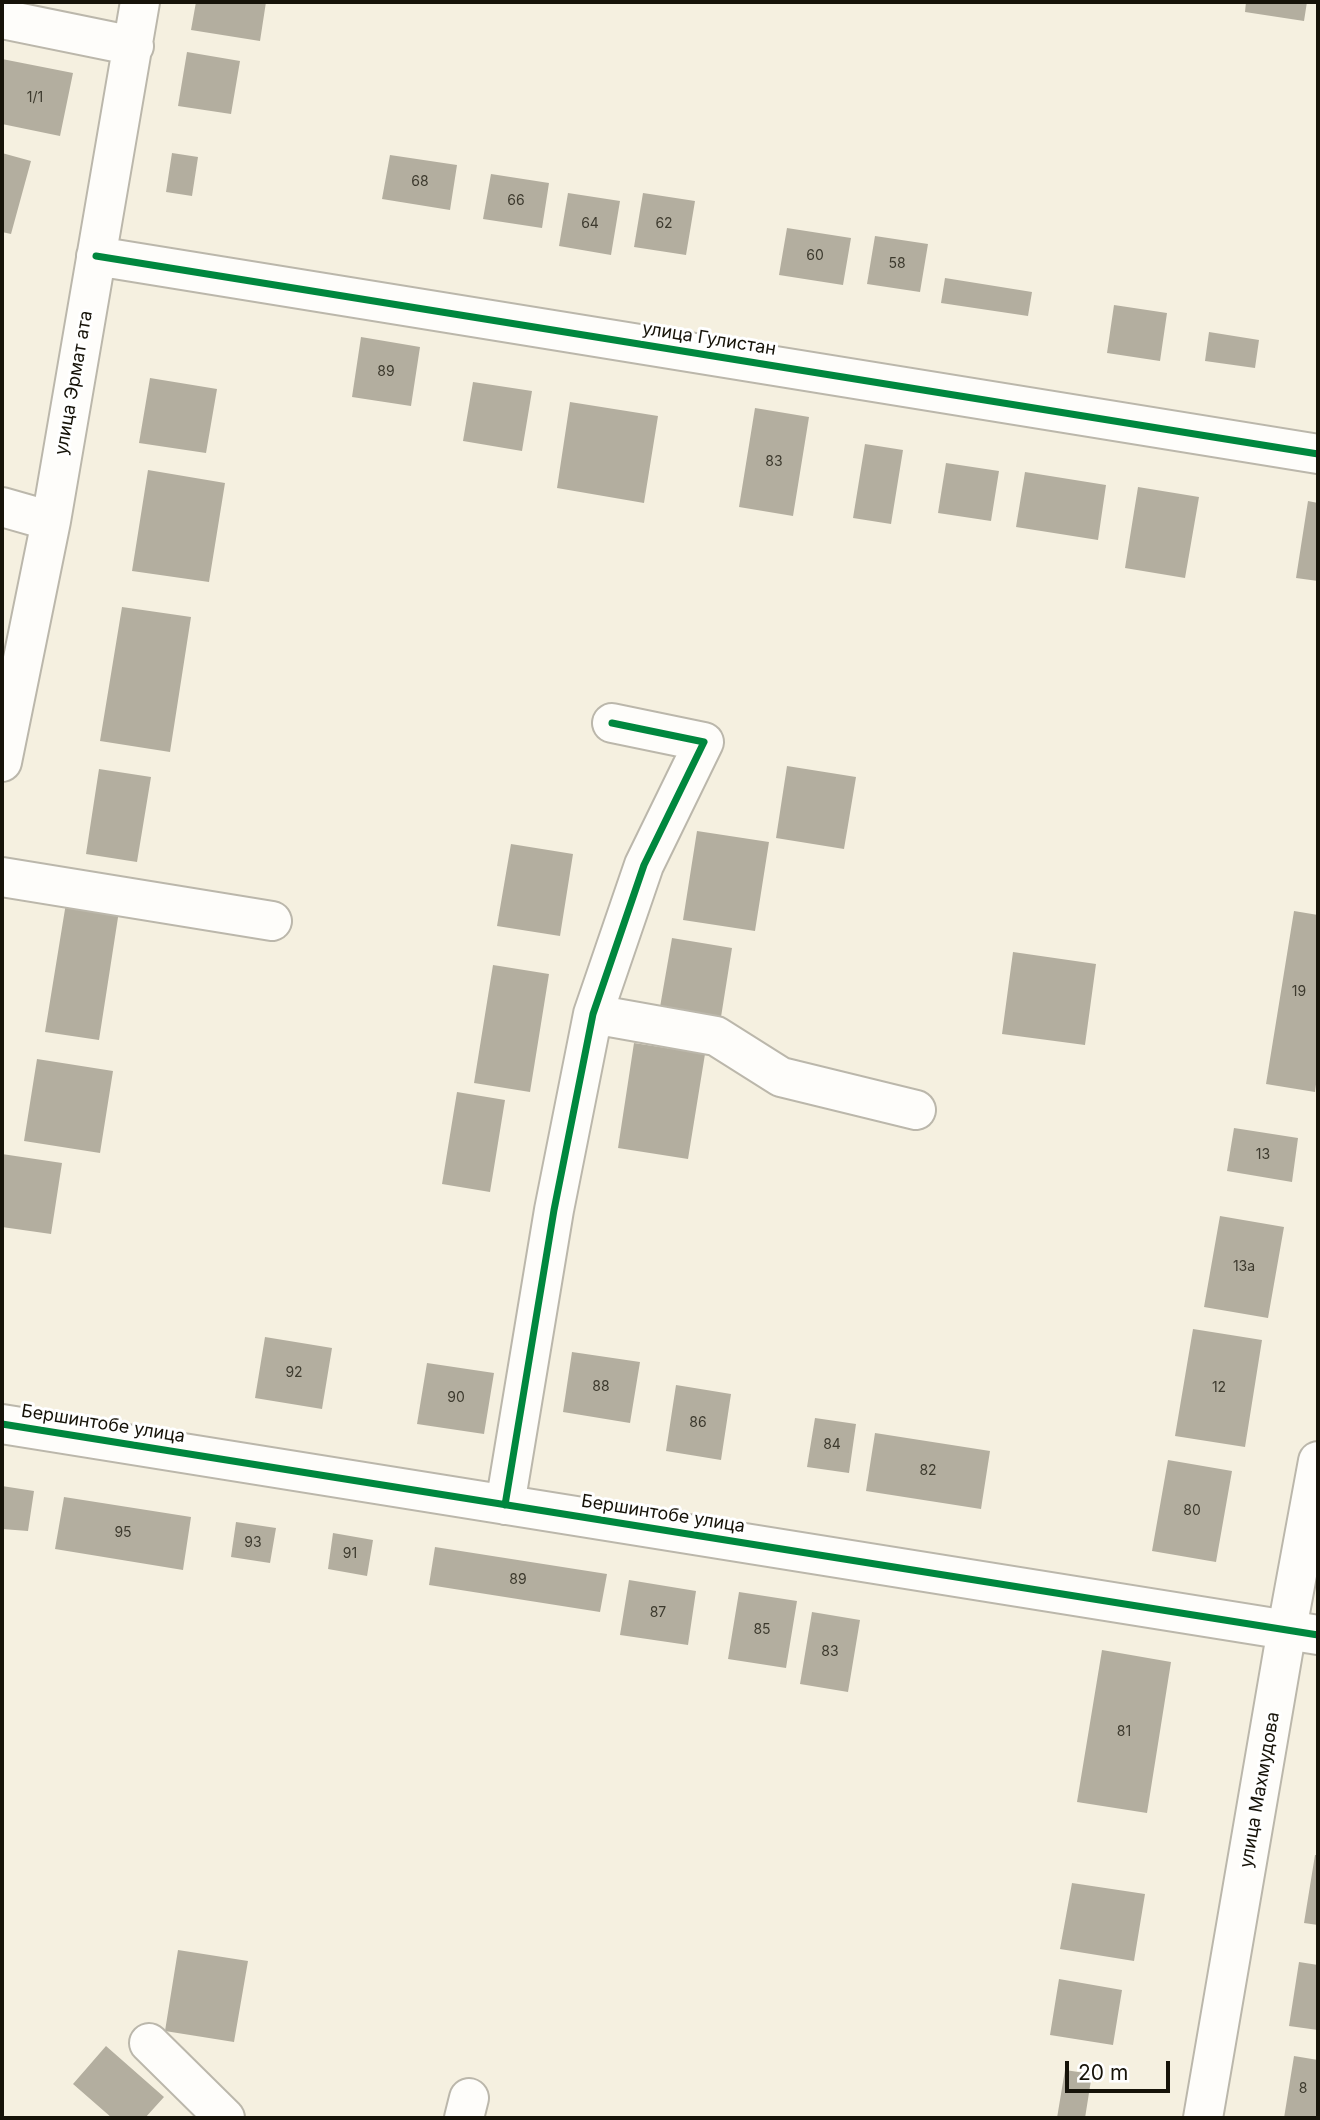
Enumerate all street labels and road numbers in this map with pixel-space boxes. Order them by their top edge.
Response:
street label: улица Эрмат ата [51,309,97,457]
street label: улица Гулистан [641,318,777,360]
street label: Бершинтобе улица [20,1400,186,1448]
street label: Бершинтобе улица [580,1490,746,1538]
street label: улица Махмудова [1236,1710,1284,1870]

